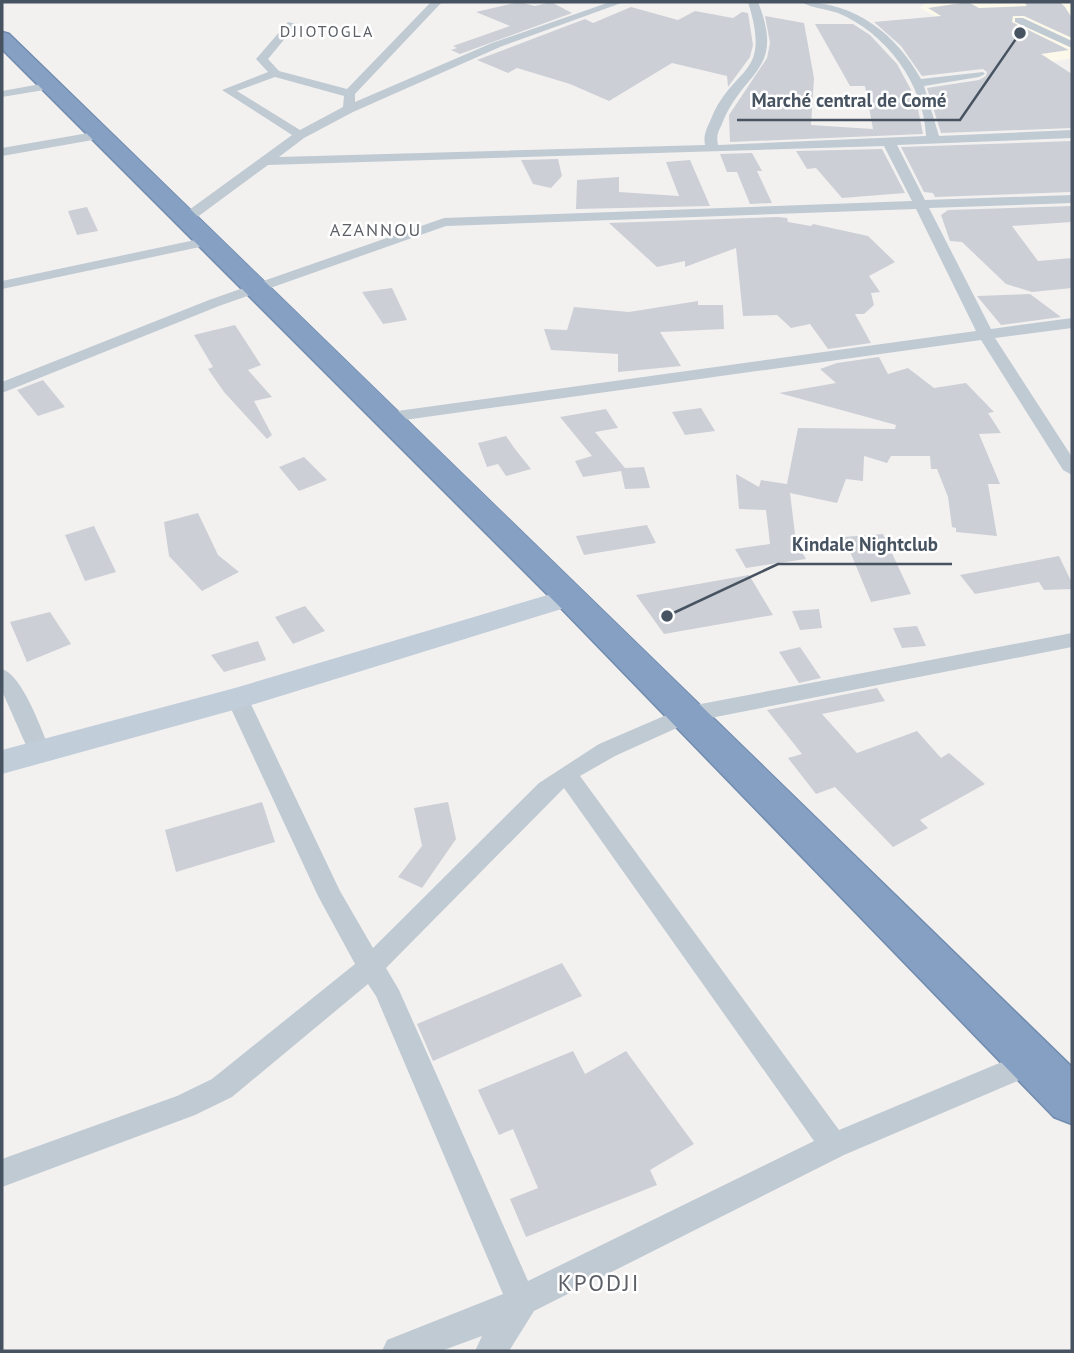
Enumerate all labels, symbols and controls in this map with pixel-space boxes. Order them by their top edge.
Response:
district label: DJIOTOGLA [280,21,374,41]
callout: Marché central de Comé [737,80,960,120]
text: Marché central de Comé [752,88,946,112]
district label: AZANNOU [330,218,422,241]
callout: Kindale Nightclub [778,524,952,564]
text: Kindale Nightclub [792,532,938,556]
district label: KPODJI [558,1268,640,1297]

